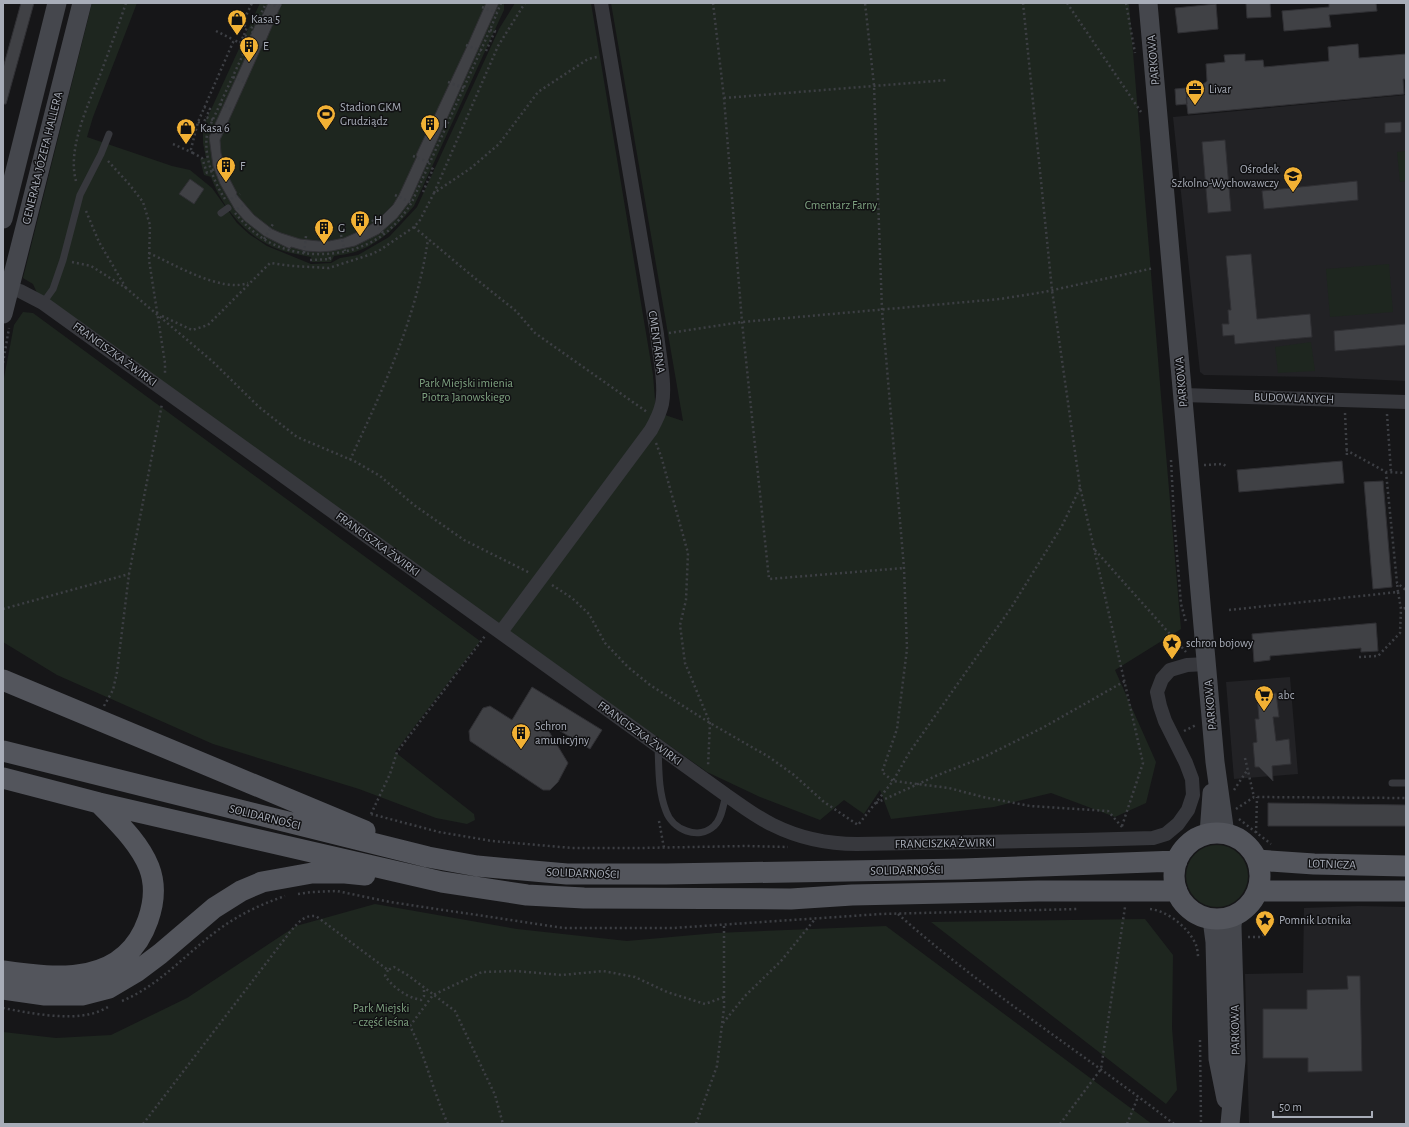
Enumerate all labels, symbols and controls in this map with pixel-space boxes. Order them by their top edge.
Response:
shop icon: Kasa 5 [226,8,248,36]
place label: Kasa 5 [251,13,280,25]
street label: PARKOWA [1145,34,1161,86]
building icon: E [238,35,260,63]
place label: E [263,40,269,52]
office icon: Livar [1184,78,1206,106]
place label: Livar [1209,83,1231,95]
street label: GENERAŁA JÓZEFA HALLERA [19,90,64,226]
place label: Stadion GKM Grudziądz [340,101,401,127]
sports icon: Stadion GKM Grudziądz [315,103,337,131]
building icon: I [419,113,441,141]
shop icon: Kasa 6 [175,117,197,145]
place label: I [444,118,447,130]
place label: Kasa 6 [200,122,230,134]
building icon: F [215,155,237,183]
place label: F [240,160,246,172]
place label: Ośrodek Szkolno-Wychowawczy [1172,163,1280,190]
school or university icon: Ośrodek Szkolno-Wychowawczy [1282,165,1304,193]
park label: Cmentarz Farny [805,199,877,212]
building icon: H [349,209,371,237]
place label: H [374,214,382,226]
building icon: G [313,217,335,245]
place label: G [338,222,345,234]
street label: CMENTARNA [647,310,667,374]
street label: FRANCISZKA ŻWIRKI [71,319,160,388]
street label: PARKOWA [1173,356,1189,408]
park label: Park Miejski imienia Piotra Janowskiego [419,377,514,403]
street label: BUDOWLANYCH [1254,391,1334,405]
street label: FRANCISZKA ŻWIRKI [334,509,423,578]
place icon: schron bojowy [1161,632,1183,660]
place label: schron bojowy [1186,637,1253,650]
street label: PARKOWA [1202,679,1218,731]
supermarket icon: abc [1253,684,1275,712]
place label: abc [1278,689,1295,701]
street label: FRANCISZKA ŻWIRKI [596,698,685,767]
place label: Schron amunicyjny [535,720,589,747]
building icon: Schron amunicyjny [510,722,532,750]
street label: SOLIDARNOŚCI [228,800,303,832]
street label: FRANCISZKA ŻWIRKI [895,835,995,850]
street label: LOTNICZA [1308,857,1356,871]
street label: SOLIDARNOŚCI [870,861,944,877]
street label: SOLIDARNOŚCI [546,864,620,880]
place icon: Pomnik Lotnika [1254,909,1276,937]
place label: Pomnik Lotnika [1279,914,1351,926]
park label: Park Miejski - część leśna [353,1002,410,1028]
street label: PARKOWA [1229,1005,1241,1055]
scale bar [1273,1093,1372,1119]
text: 50 m [1279,1101,1302,1113]

